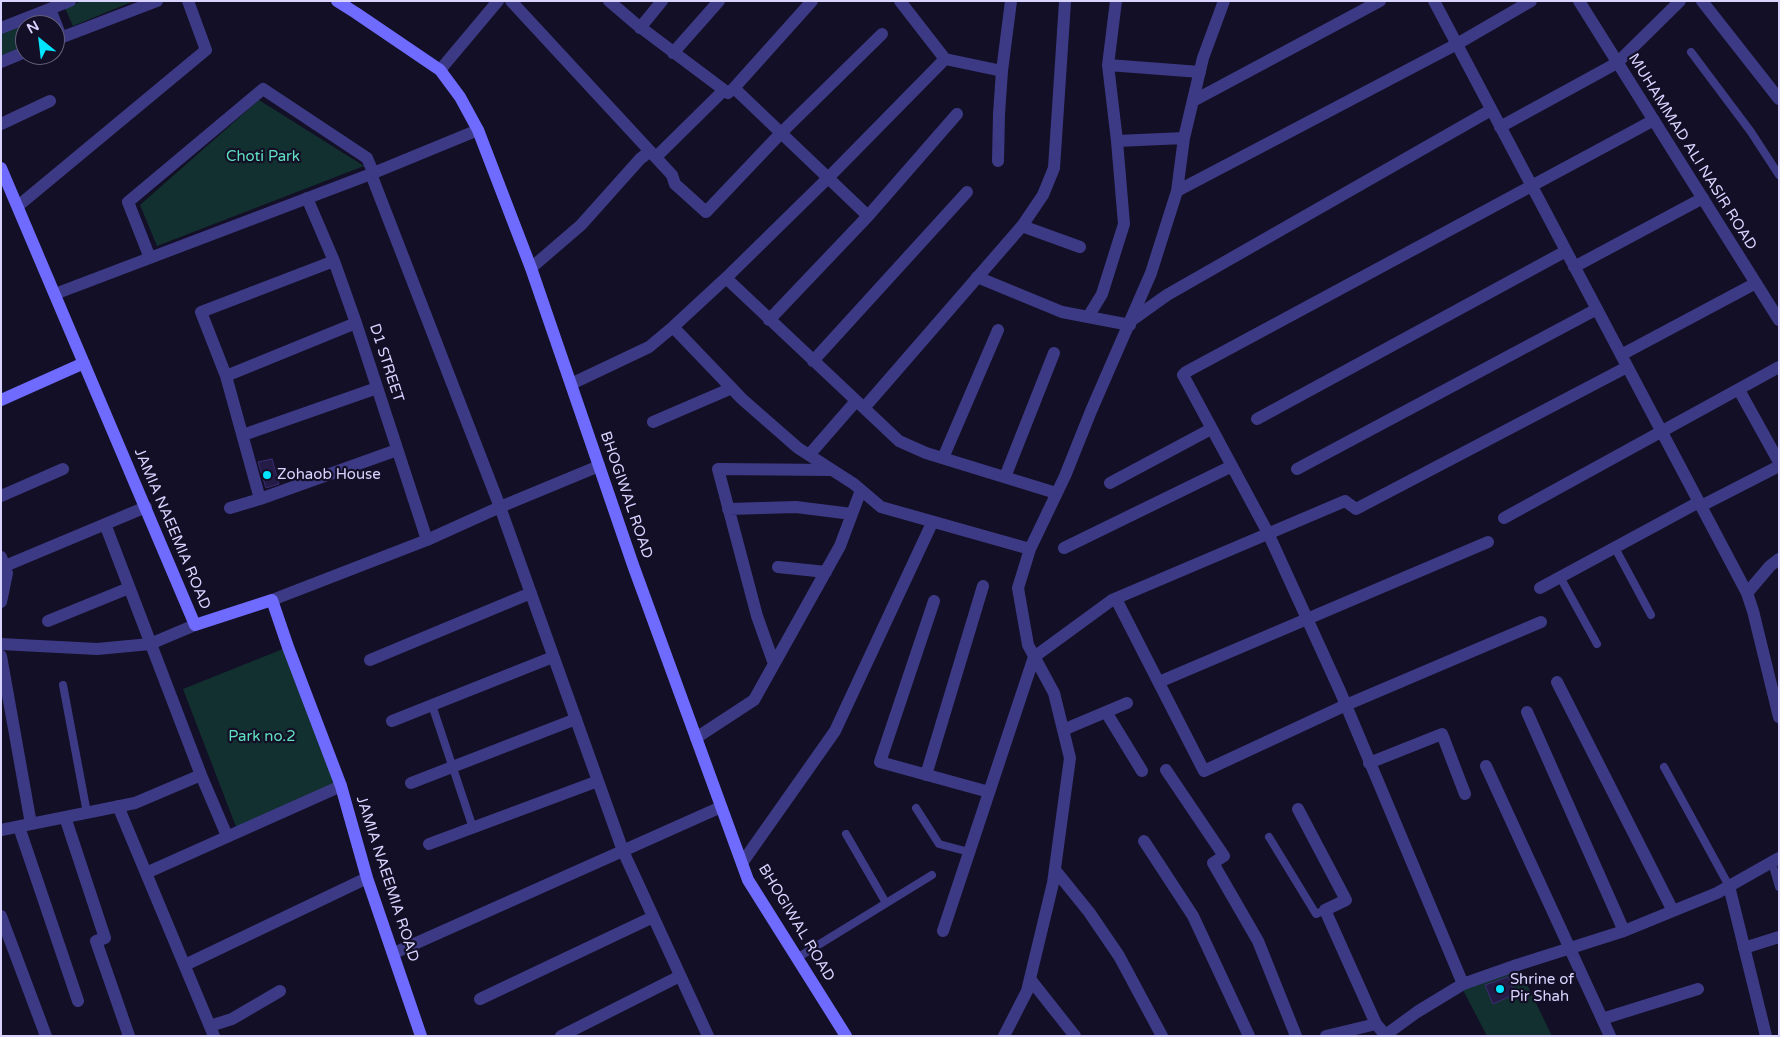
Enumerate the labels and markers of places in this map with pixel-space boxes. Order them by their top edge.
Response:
place label: Zohaob House [277,466,381,484]
marker: Zohaob House [261,469,273,481]
place label: Shrine of Pir Shah [1510,971,1574,1006]
marker: Shrine of Pir Shah [1494,983,1506,995]

